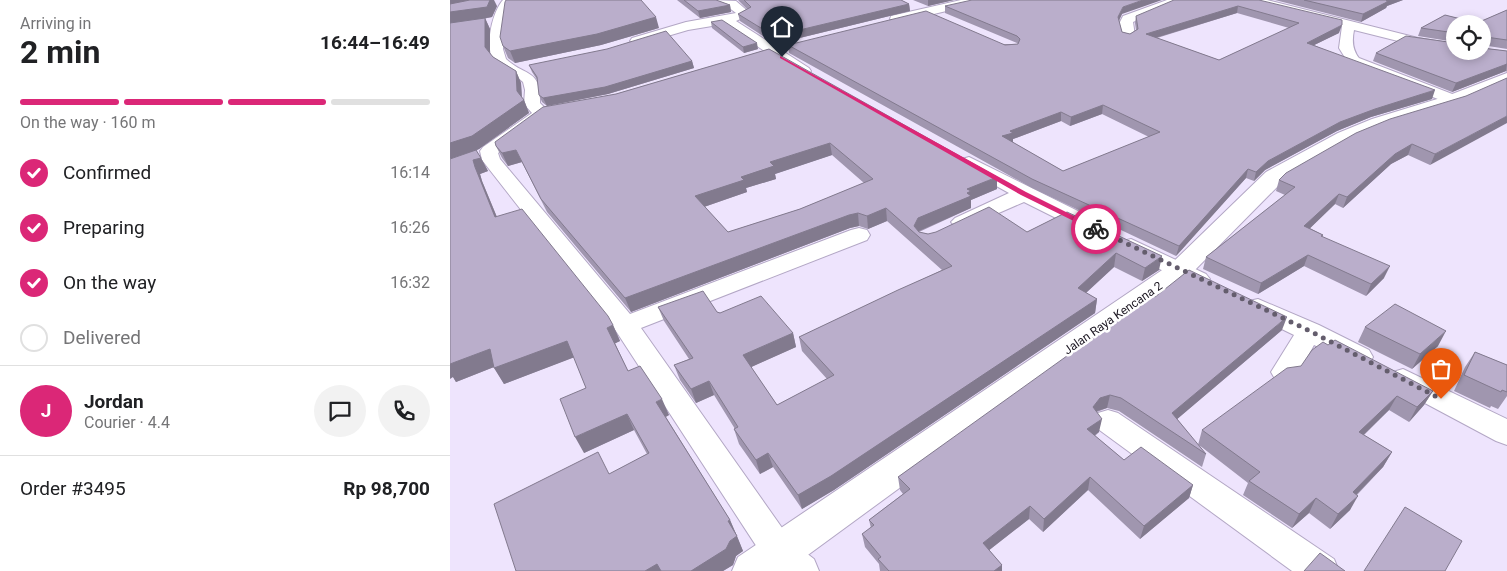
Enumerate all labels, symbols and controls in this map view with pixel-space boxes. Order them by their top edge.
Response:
pin [761,6,803,57]
icon: home [768,13,796,41]
text: Arriving in [20,14,91,33]
map controls [1446,15,1491,60]
button: locate [1446,15,1491,60]
text: 16:44–16:49 [320,31,430,54]
text: 2 min [20,33,100,71]
text: On the way · 160 m [20,113,156,132]
icon: check [20,159,48,187]
text: Confirmed [63,161,151,184]
text: 16:14 [390,163,430,182]
courier [1071,204,1121,254]
icon: check [20,214,48,242]
icon: bike [1082,215,1110,243]
text: Preparing [63,216,145,239]
text: 16:26 [390,218,430,237]
icon: check [20,269,48,297]
text: On the way [63,271,156,294]
text: 16:32 [390,273,430,292]
street label: Jalan Raya Kencana 2 [1061,279,1165,357]
text: Delivered [63,326,141,349]
pin [1420,348,1462,399]
icon: bag [1427,355,1455,383]
button: chat [314,385,366,437]
button: phone [378,385,430,437]
text: Jordan [84,390,144,413]
text: J [41,399,51,422]
text: Courier · 4.4 [84,413,170,432]
text: Order #3495 [20,477,126,500]
text: Rp 98,700 [343,477,430,500]

